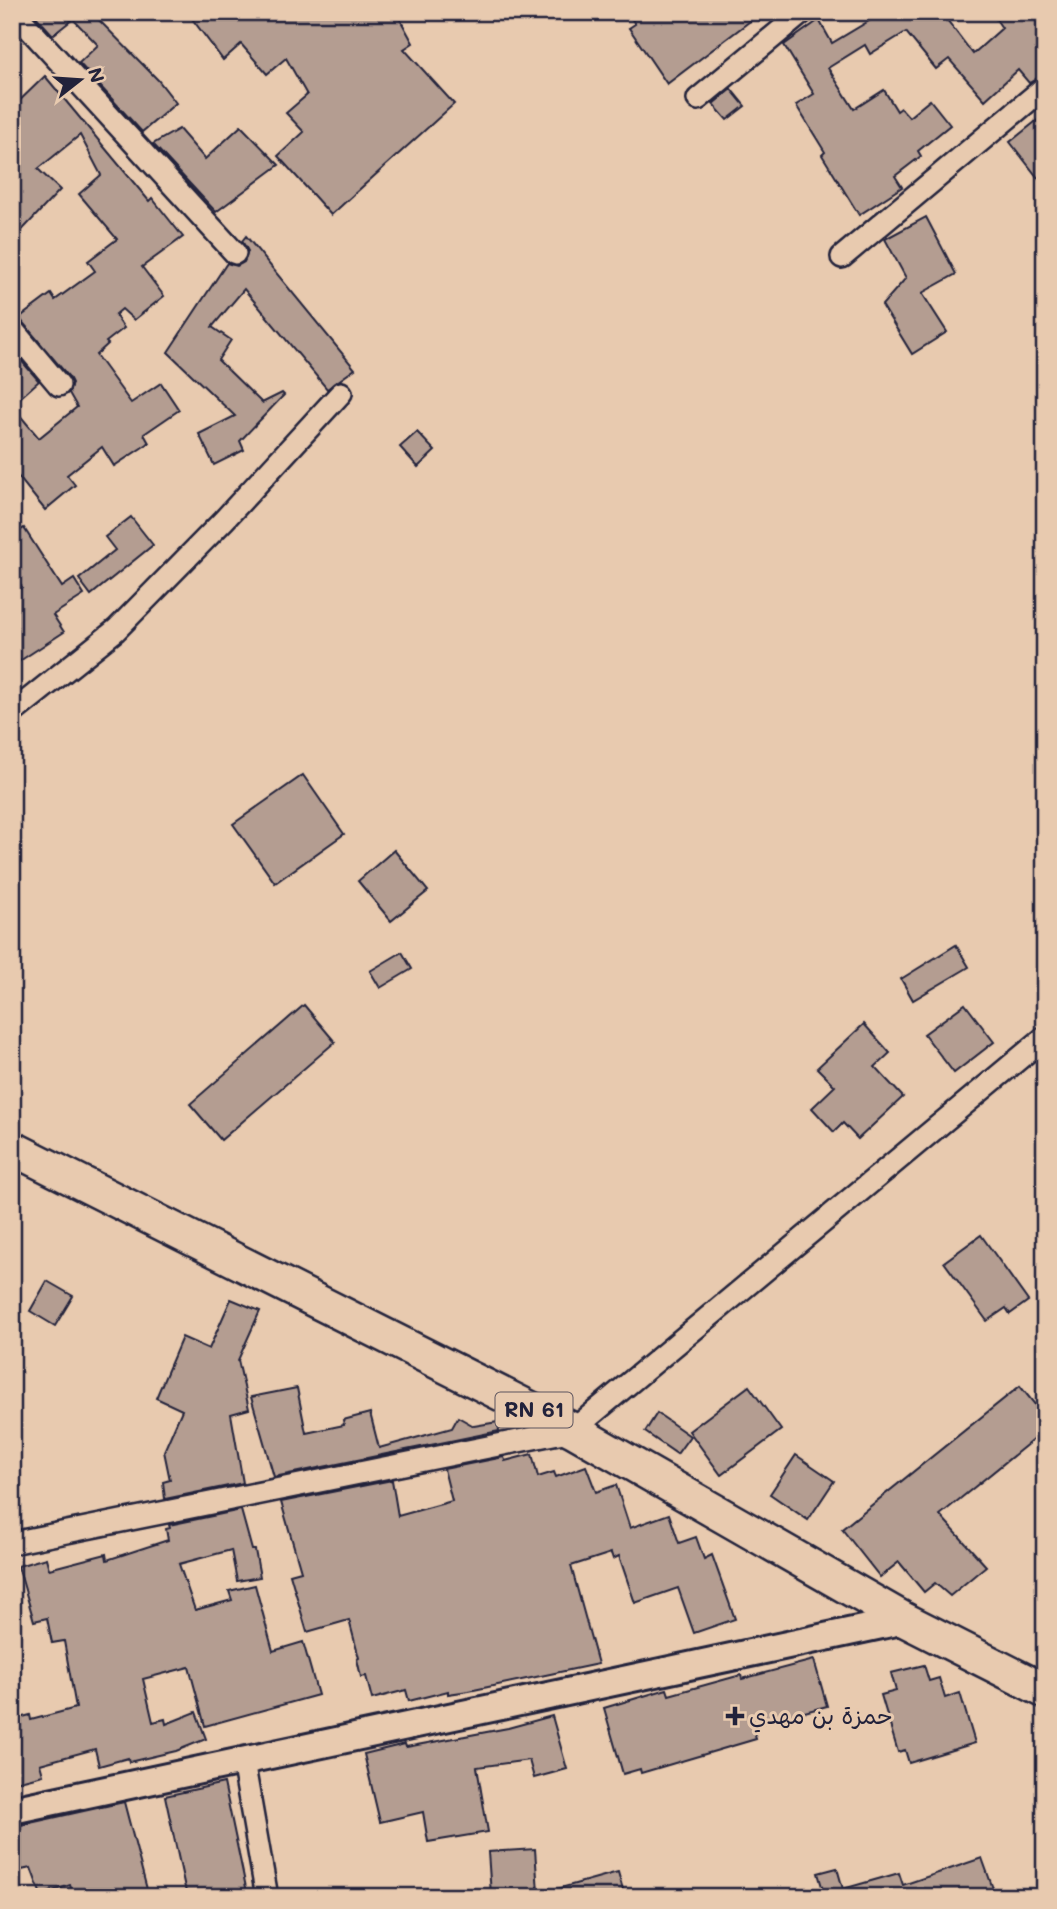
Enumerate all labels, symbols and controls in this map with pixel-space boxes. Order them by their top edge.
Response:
north arrow [46,46,116,116]
text: N [83,64,111,85]
road number: RN 61 [496,1392,572,1428]
place label: حمزة بن مهدي [749,1700,893,1733]
marker: حمزة بن مهدي [727,1708,743,1724]

